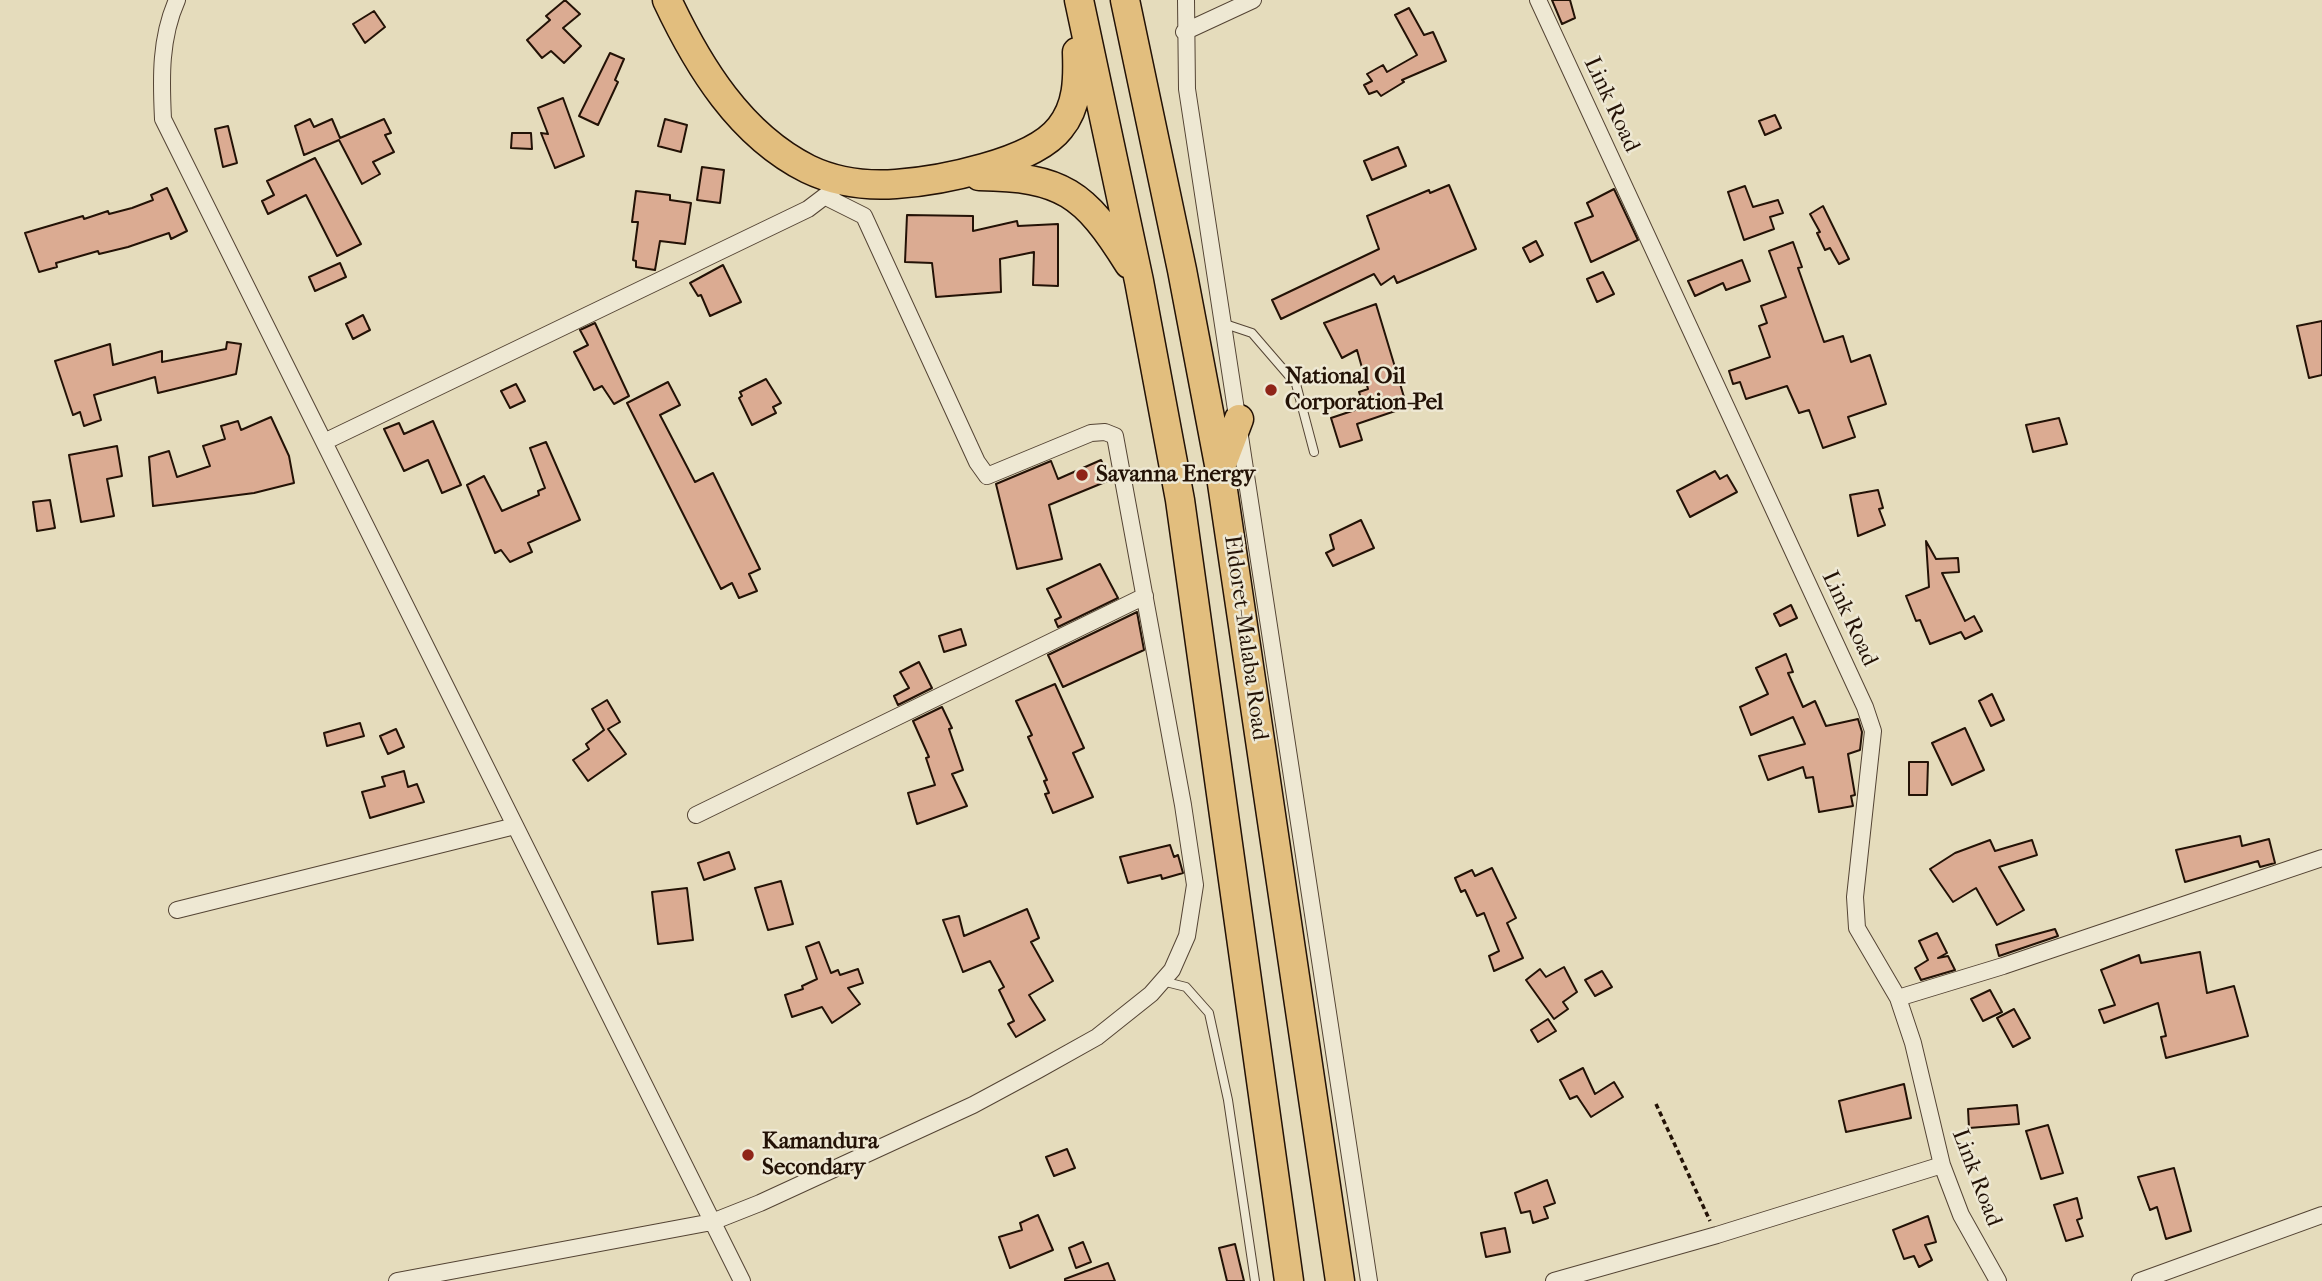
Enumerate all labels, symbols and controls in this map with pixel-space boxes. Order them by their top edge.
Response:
street label: Link Road [1577,53,1645,157]
place label: National Oil Corporation-Pel [1285,363,1443,417]
marker: National Oil Corporation-Pel [1263,382,1279,398]
place label: Savanna Energy [1096,461,1255,489]
marker: Savanna Energy [1074,467,1090,483]
street label: Eldoret-Malaba Road [1217,534,1273,742]
street label: Link Road [1815,567,1883,671]
street label: Link Road [1945,1125,2007,1231]
place label: Kamandura Secondary [762,1128,879,1182]
marker: Kamandura Secondary [740,1147,756,1163]

